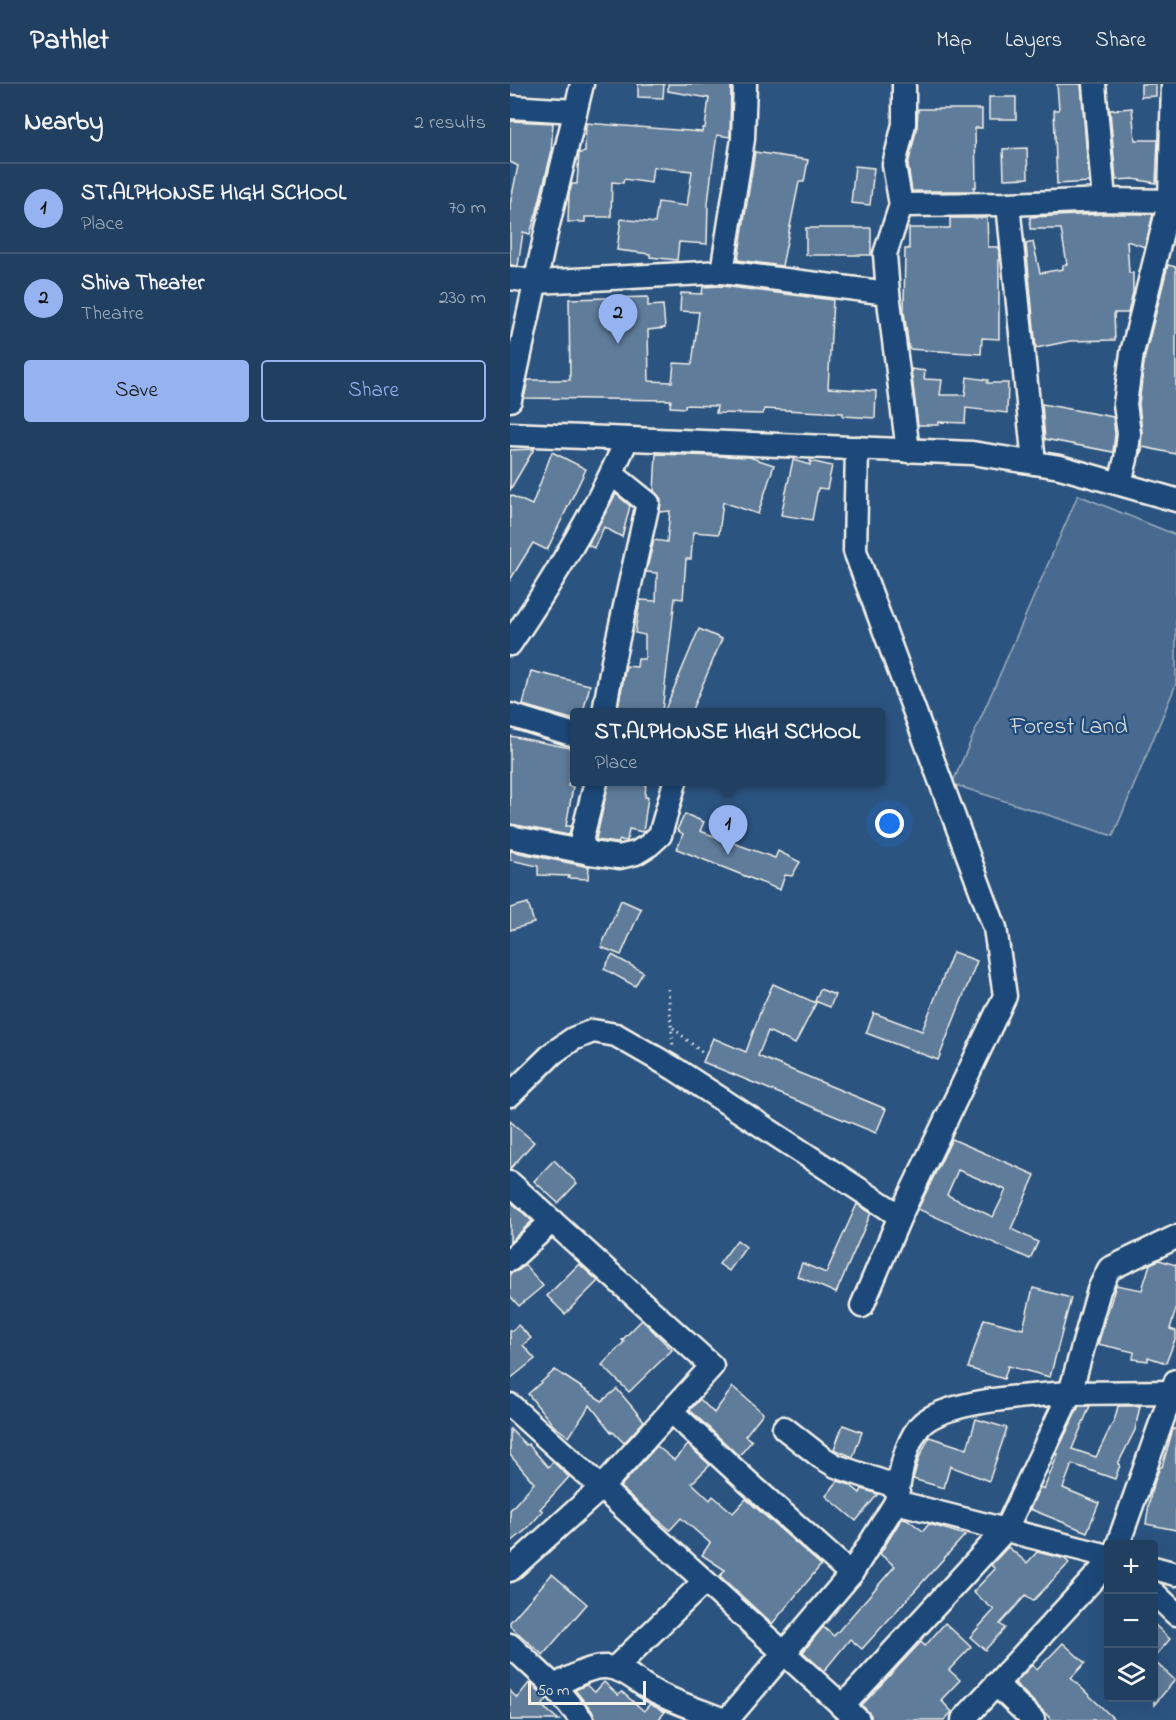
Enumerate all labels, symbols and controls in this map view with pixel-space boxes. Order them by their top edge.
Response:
text: Pathlet [30,21,109,62]
text: Map [936,26,972,56]
text: Layers [1005,26,1062,56]
text: Share [1095,26,1146,56]
text: Nearby [24,104,103,142]
text: 2 results [414,109,486,138]
text: ST.ALPHONSE HIGH SCHOOL [81,178,346,210]
text: 1 [40,194,47,223]
text: 70 m [449,194,486,223]
text: Place [81,210,123,239]
text: Shiva Theater [81,268,204,300]
text: 2 [39,284,48,313]
text: 230 m [439,284,486,313]
pin: 2 [598,294,638,344]
text: Theatre [81,300,144,329]
button: Save [24,360,249,422]
button: Share [261,360,486,422]
popup [570,708,885,786]
park label: Forest Land [1009,710,1128,745]
text: ST.ALPHONSE HIGH SCHOOL [595,717,860,749]
text: Place [595,749,637,778]
pin: 1 [708,806,748,855]
your location [875,809,904,838]
map controls [1104,1540,1158,1702]
button: + [1104,1540,1158,1594]
button: − [1104,1594,1158,1648]
button: layers [1104,1648,1158,1702]
scale bar [528,1678,646,1706]
text: 50 m [537,1679,569,1703]

